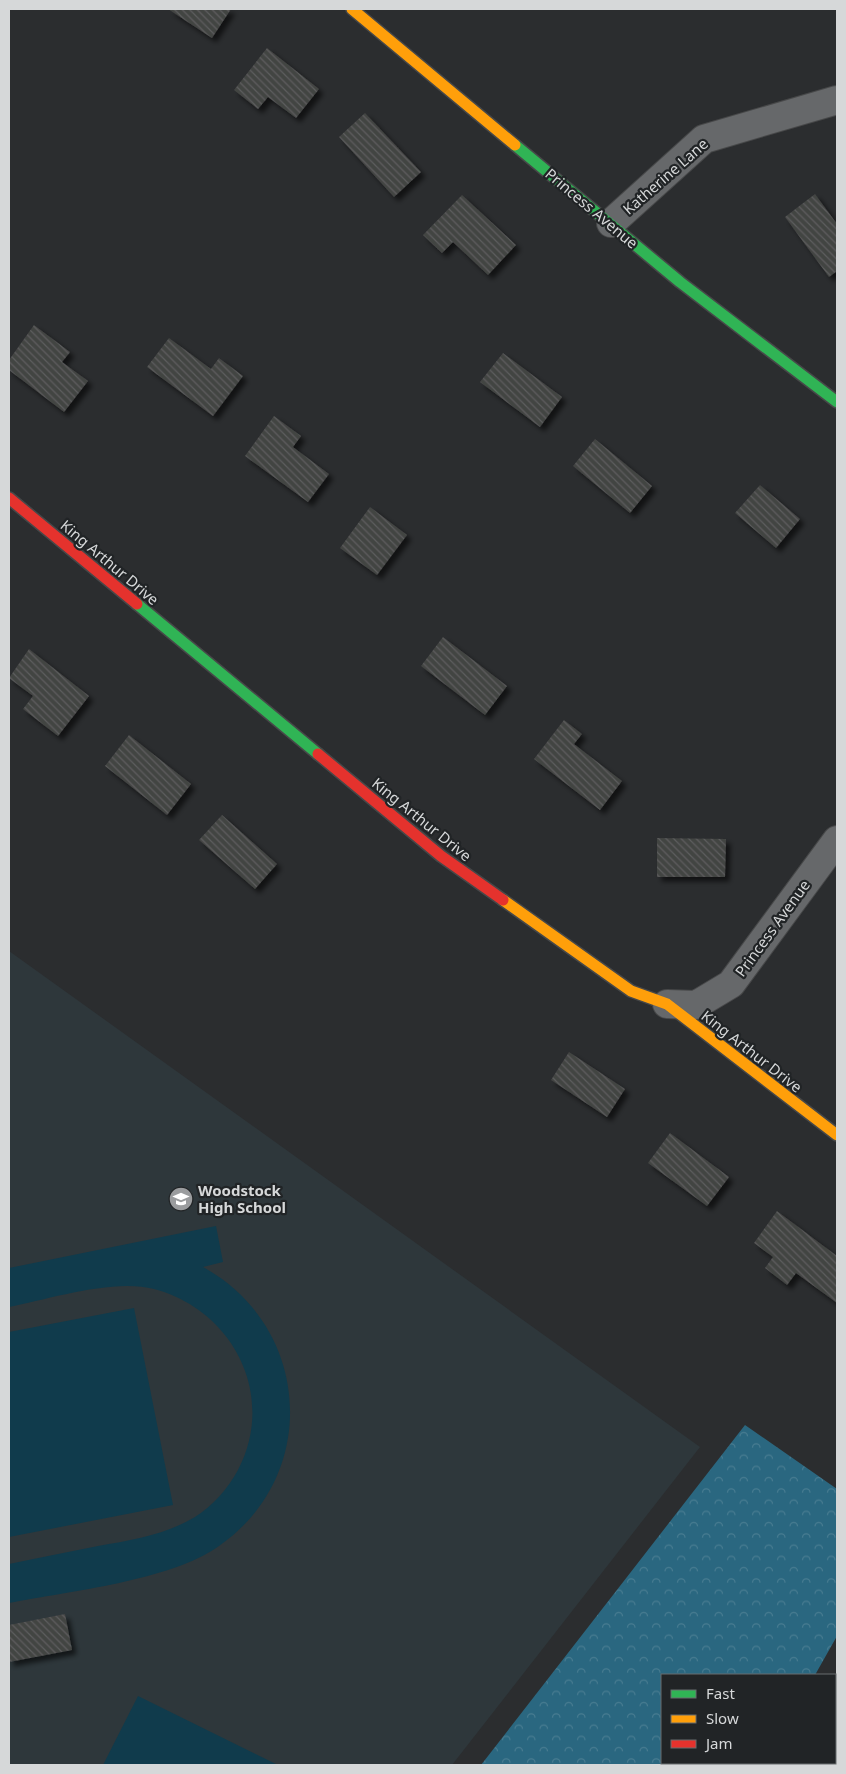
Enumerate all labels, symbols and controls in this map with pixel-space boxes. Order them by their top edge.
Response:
street label: Katherine Lane [618,134,712,218]
street label: Princess Avenue [542,163,642,253]
street label: King Arthur Drive [57,515,163,609]
street label: King Arthur Drive [368,773,476,865]
street label: Princess Avenue [730,876,814,980]
street label: King Arthur Drive [698,1005,806,1097]
place label: Woodstock High School [198,1180,286,1217]
school or university icon: Woodstock High School [168,1186,194,1212]
legend [661,1674,836,1764]
text: Fast [706,1683,735,1703]
text: Slow [706,1708,739,1728]
text: Jam [704,1733,733,1753]

